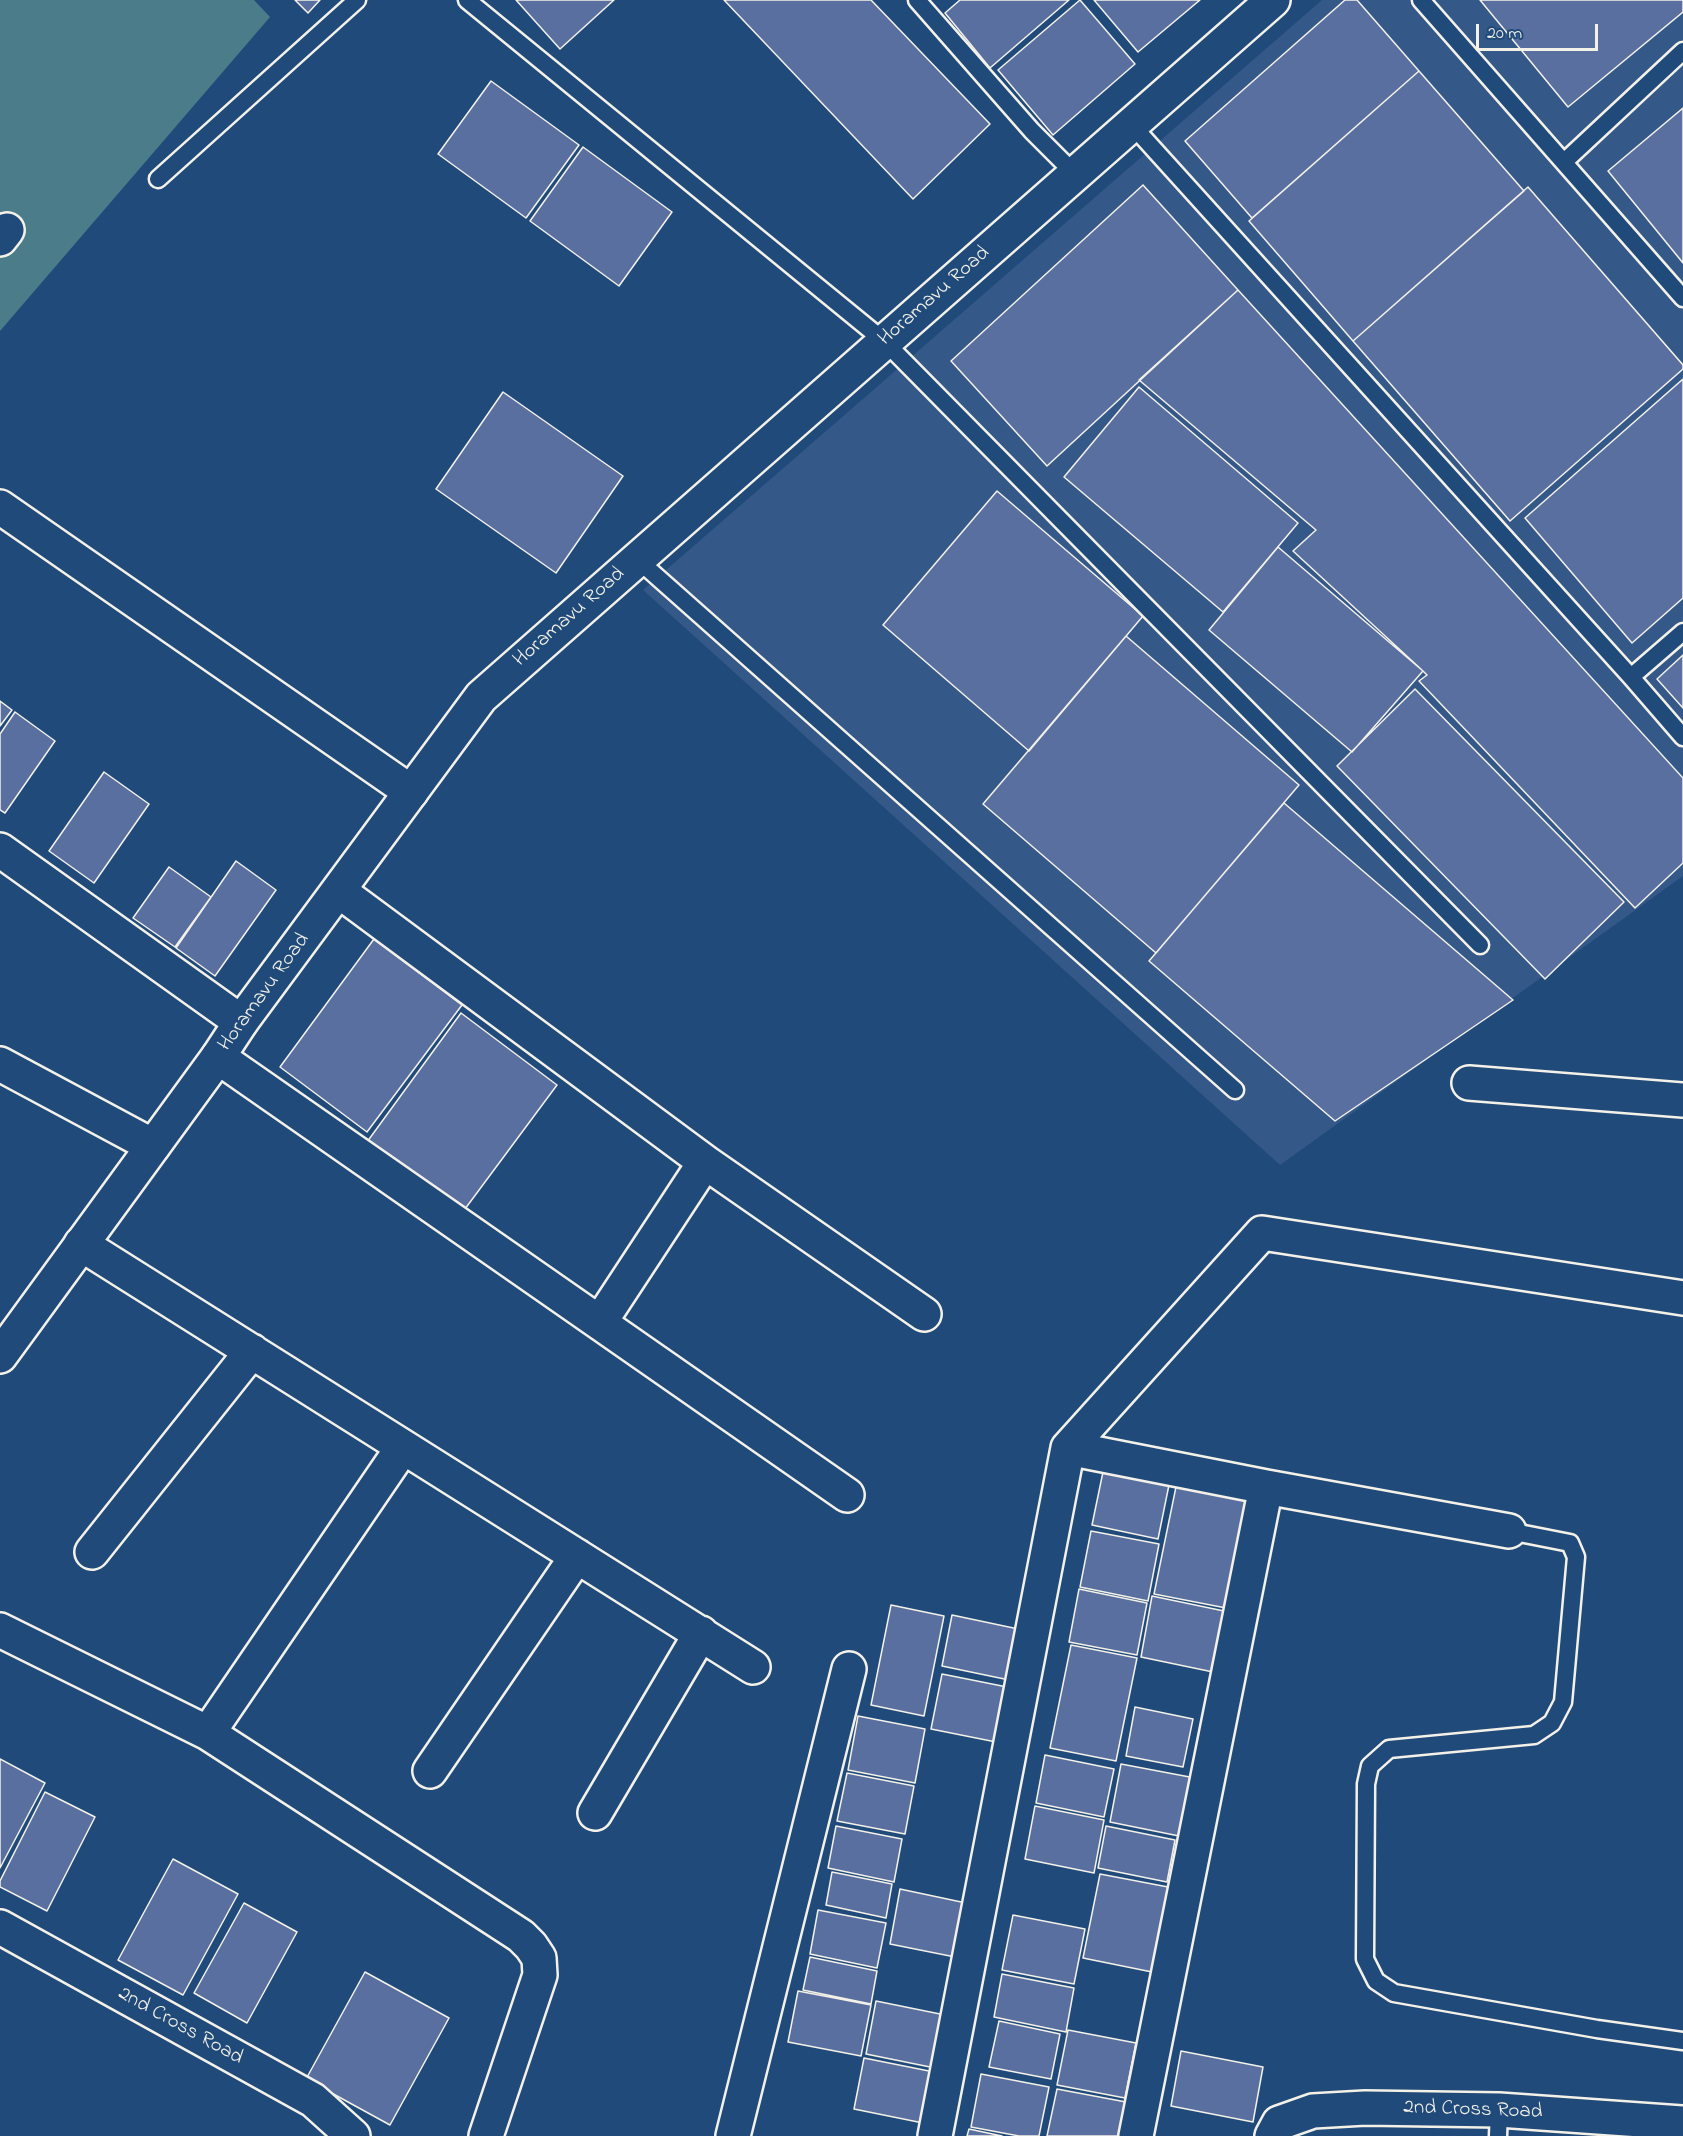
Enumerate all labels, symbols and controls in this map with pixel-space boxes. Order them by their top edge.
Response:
scale bar [1479,12,1600,50]
text: 20 m [1487,21,1522,47]
street label: Horamavu Road [874,242,996,352]
street label: Horamavu Road [509,563,631,673]
street label: Horamavu Road [214,929,316,1057]
street label: 2nd Cross Road [113,1982,247,2072]
street label: 2nd Cross Road [1403,2096,1543,2126]

